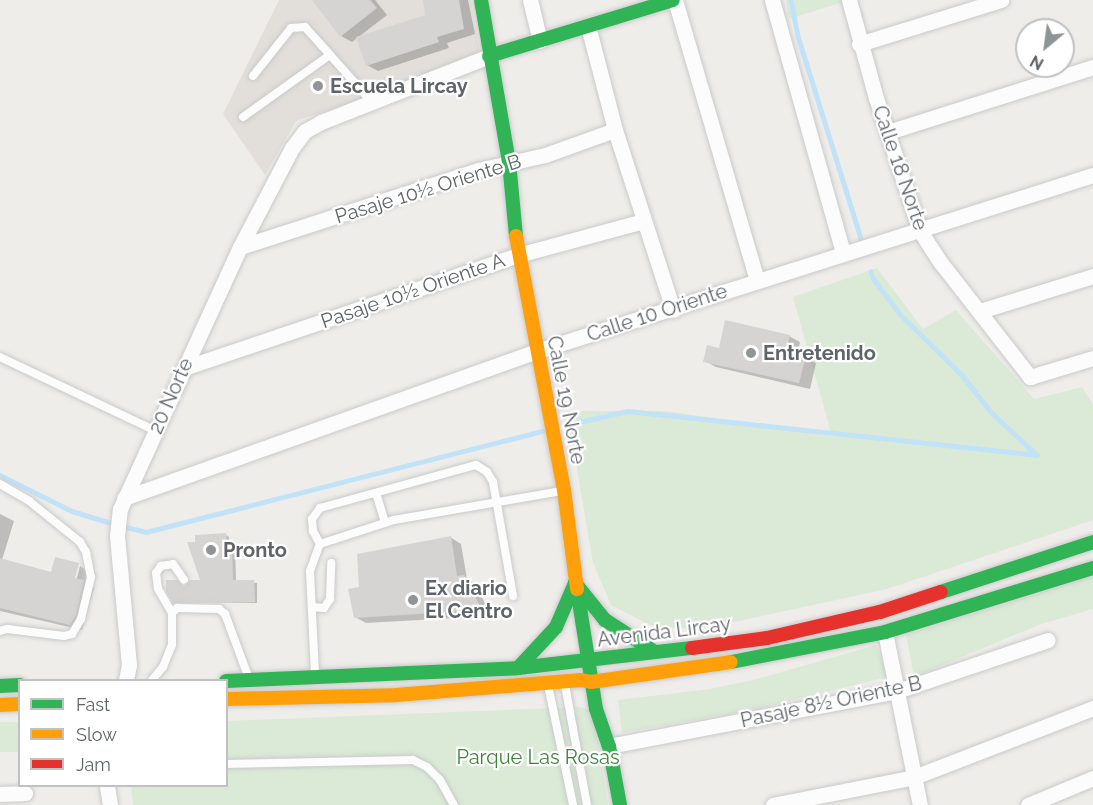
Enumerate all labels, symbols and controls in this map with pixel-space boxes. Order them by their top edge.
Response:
north arrow [1015,18,1075,78]
text: N [1027,51,1047,74]
place label: Escuela Lircay [330,74,468,98]
marker: Escuela Lircay [311,79,325,93]
street label: Calle 18 Norte [867,102,933,234]
street label: Pasaje 10½ Oriente B [332,149,524,229]
street label: Pasaje 10½ Oriente A [318,248,508,334]
street label: Calle 10 Oriente [584,279,730,347]
street label: Calle 19 Norte [542,334,590,466]
place label: Entretenido [763,341,876,365]
marker: Entretenido [744,346,758,360]
street label: 20 Norte [144,354,198,438]
place label: Pronto [223,538,287,562]
marker: Pronto [204,543,218,557]
place label: Ex diario El Centro [425,576,513,623]
marker: Ex diario El Centro [406,593,420,607]
street label: Avenida Lircay [596,612,732,652]
street label: Pasaje 8½ Oriente B [738,671,924,733]
legend [18,679,228,787]
text: Fast [76,694,110,715]
text: Slow [76,724,117,745]
park label: Parque Las Rosas [456,745,620,769]
text: Jam [76,754,111,775]

